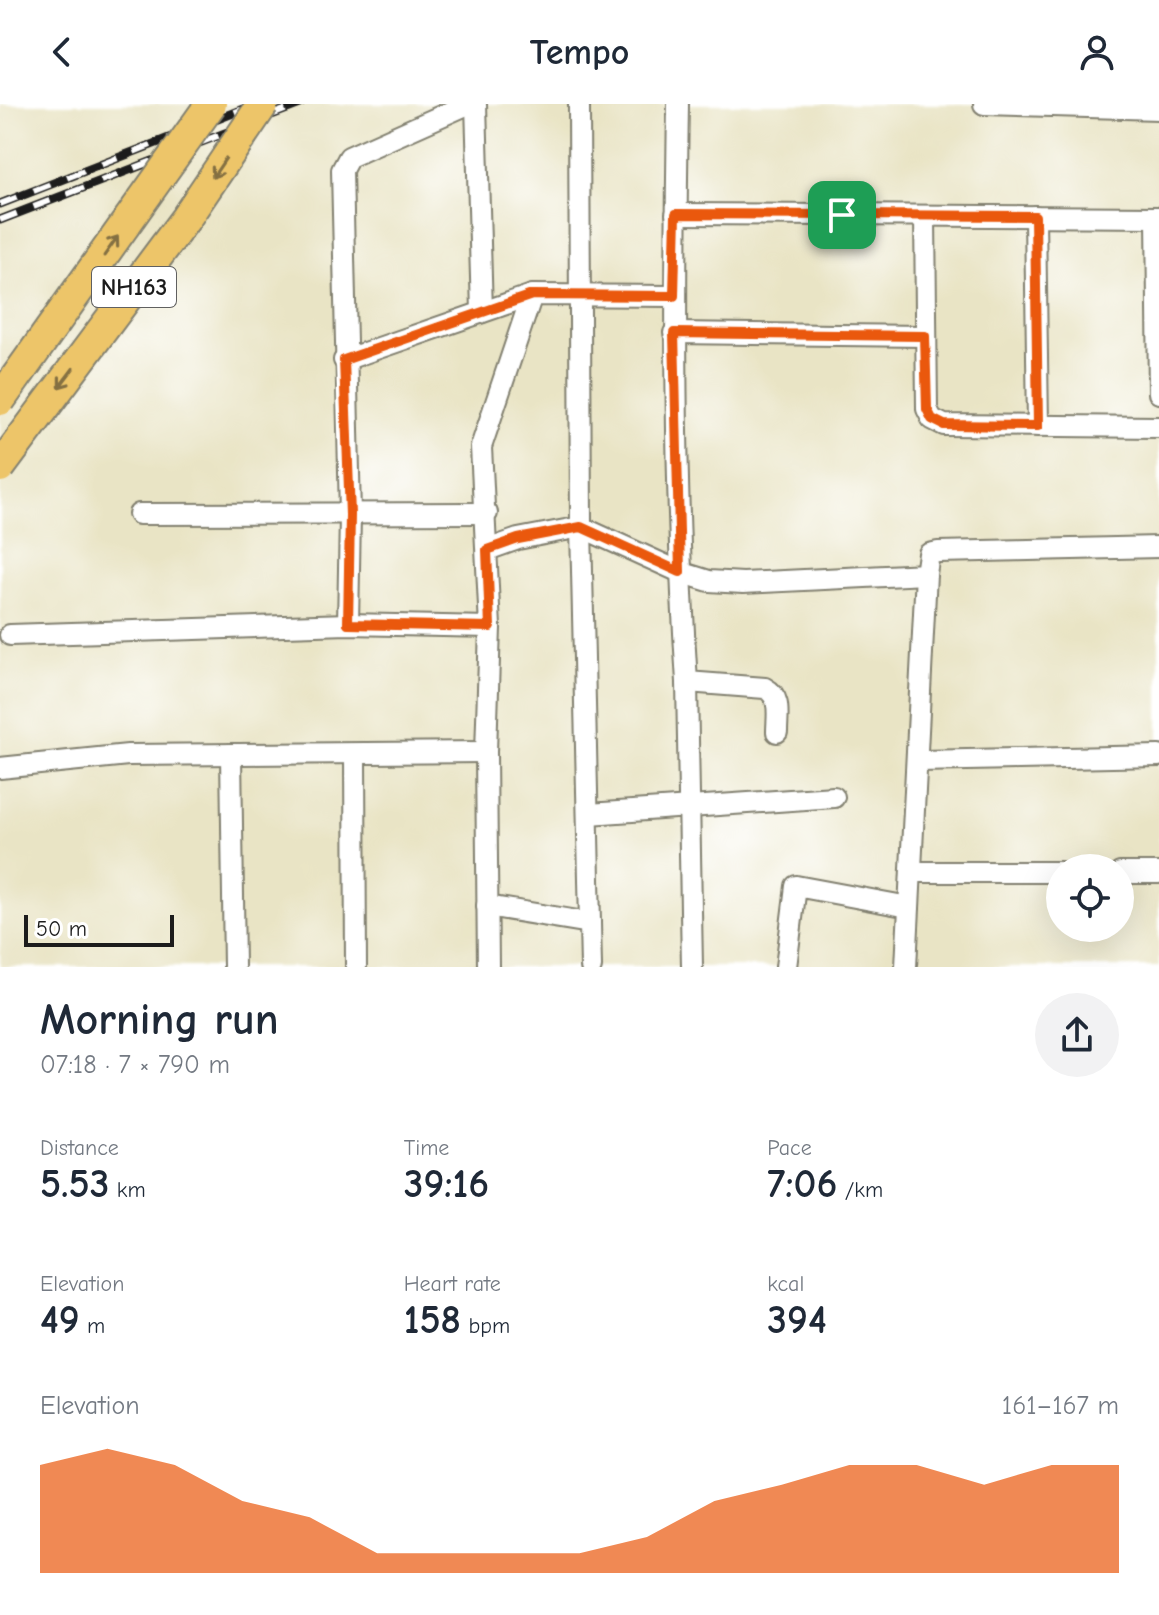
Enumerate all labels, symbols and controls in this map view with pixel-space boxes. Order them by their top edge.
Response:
icon: back [40,30,84,74]
icon: person [1075,30,1119,74]
text: Tempo [530,32,629,73]
one-way arrow [211,157,227,179]
pin [808,181,876,249]
icon: arrive [820,193,864,237]
one-way arrow [103,235,119,257]
road number: NH163 [92,267,176,307]
one-way arrow [58,367,74,389]
map controls [1046,854,1134,942]
button: locate [1046,854,1134,942]
scale bar [24,911,174,947]
text: 50 m [36,916,87,942]
button: share [1035,993,1119,1077]
text: Morning run [40,994,279,1045]
text: 07:18 · 7 × 790 m [40,1050,230,1080]
text: Distance [40,1135,119,1161]
text: Time [404,1135,449,1161]
text: Pace [767,1135,812,1161]
text: 5.53 [40,1161,109,1207]
text: 39:16 [404,1161,489,1207]
text: 7:06 [767,1161,837,1207]
text: km [109,1177,146,1203]
text: /km [837,1177,883,1203]
text: Elevation [40,1271,124,1297]
text: Heart rate [404,1271,501,1297]
text: kcal [767,1271,804,1297]
text: 49 [40,1297,80,1343]
text: 158 [404,1297,461,1343]
text: 394 [767,1297,827,1343]
text: m [80,1313,105,1339]
text: bpm [461,1313,510,1339]
text: Elevation [40,1391,140,1421]
text: 161–167 m [1002,1391,1119,1421]

